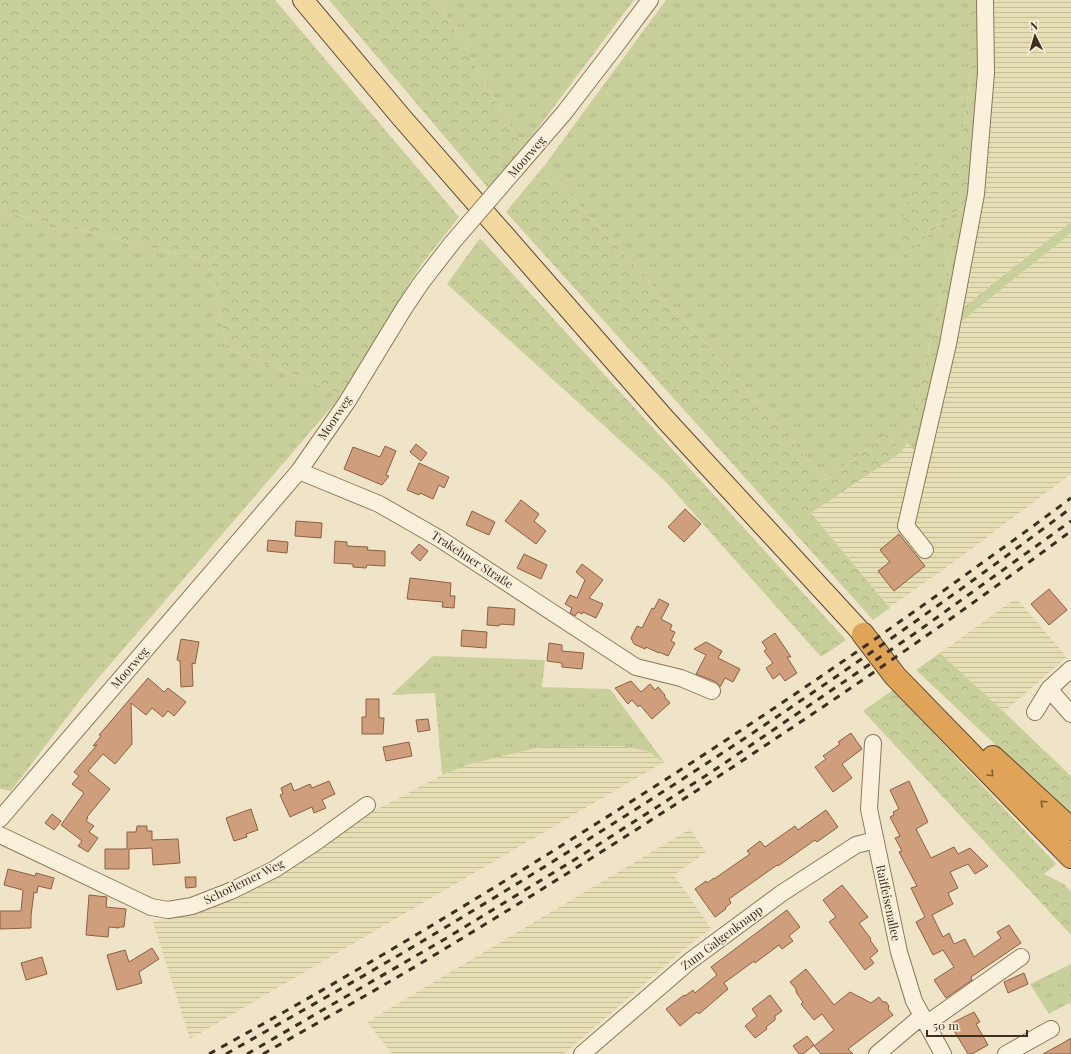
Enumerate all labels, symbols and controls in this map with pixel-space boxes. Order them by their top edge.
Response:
north arrow [1015,16,1055,56]
text: N [1029,18,1039,33]
street label: Moorweg [504,132,549,181]
street label: Moorweg [313,392,355,443]
street label: Trakehner Straße [429,527,517,592]
street label: Moorweg [107,643,152,692]
one-way arrow [986,769,994,777]
one-way arrow [1040,801,1047,808]
street label: Schorlemer Weg [201,854,287,907]
street label: Raiffeisenallee [873,863,905,943]
street label: Zum Galgenknapp [677,901,766,973]
scale bar [927,1012,1027,1038]
text: 50 m [933,1017,959,1033]

